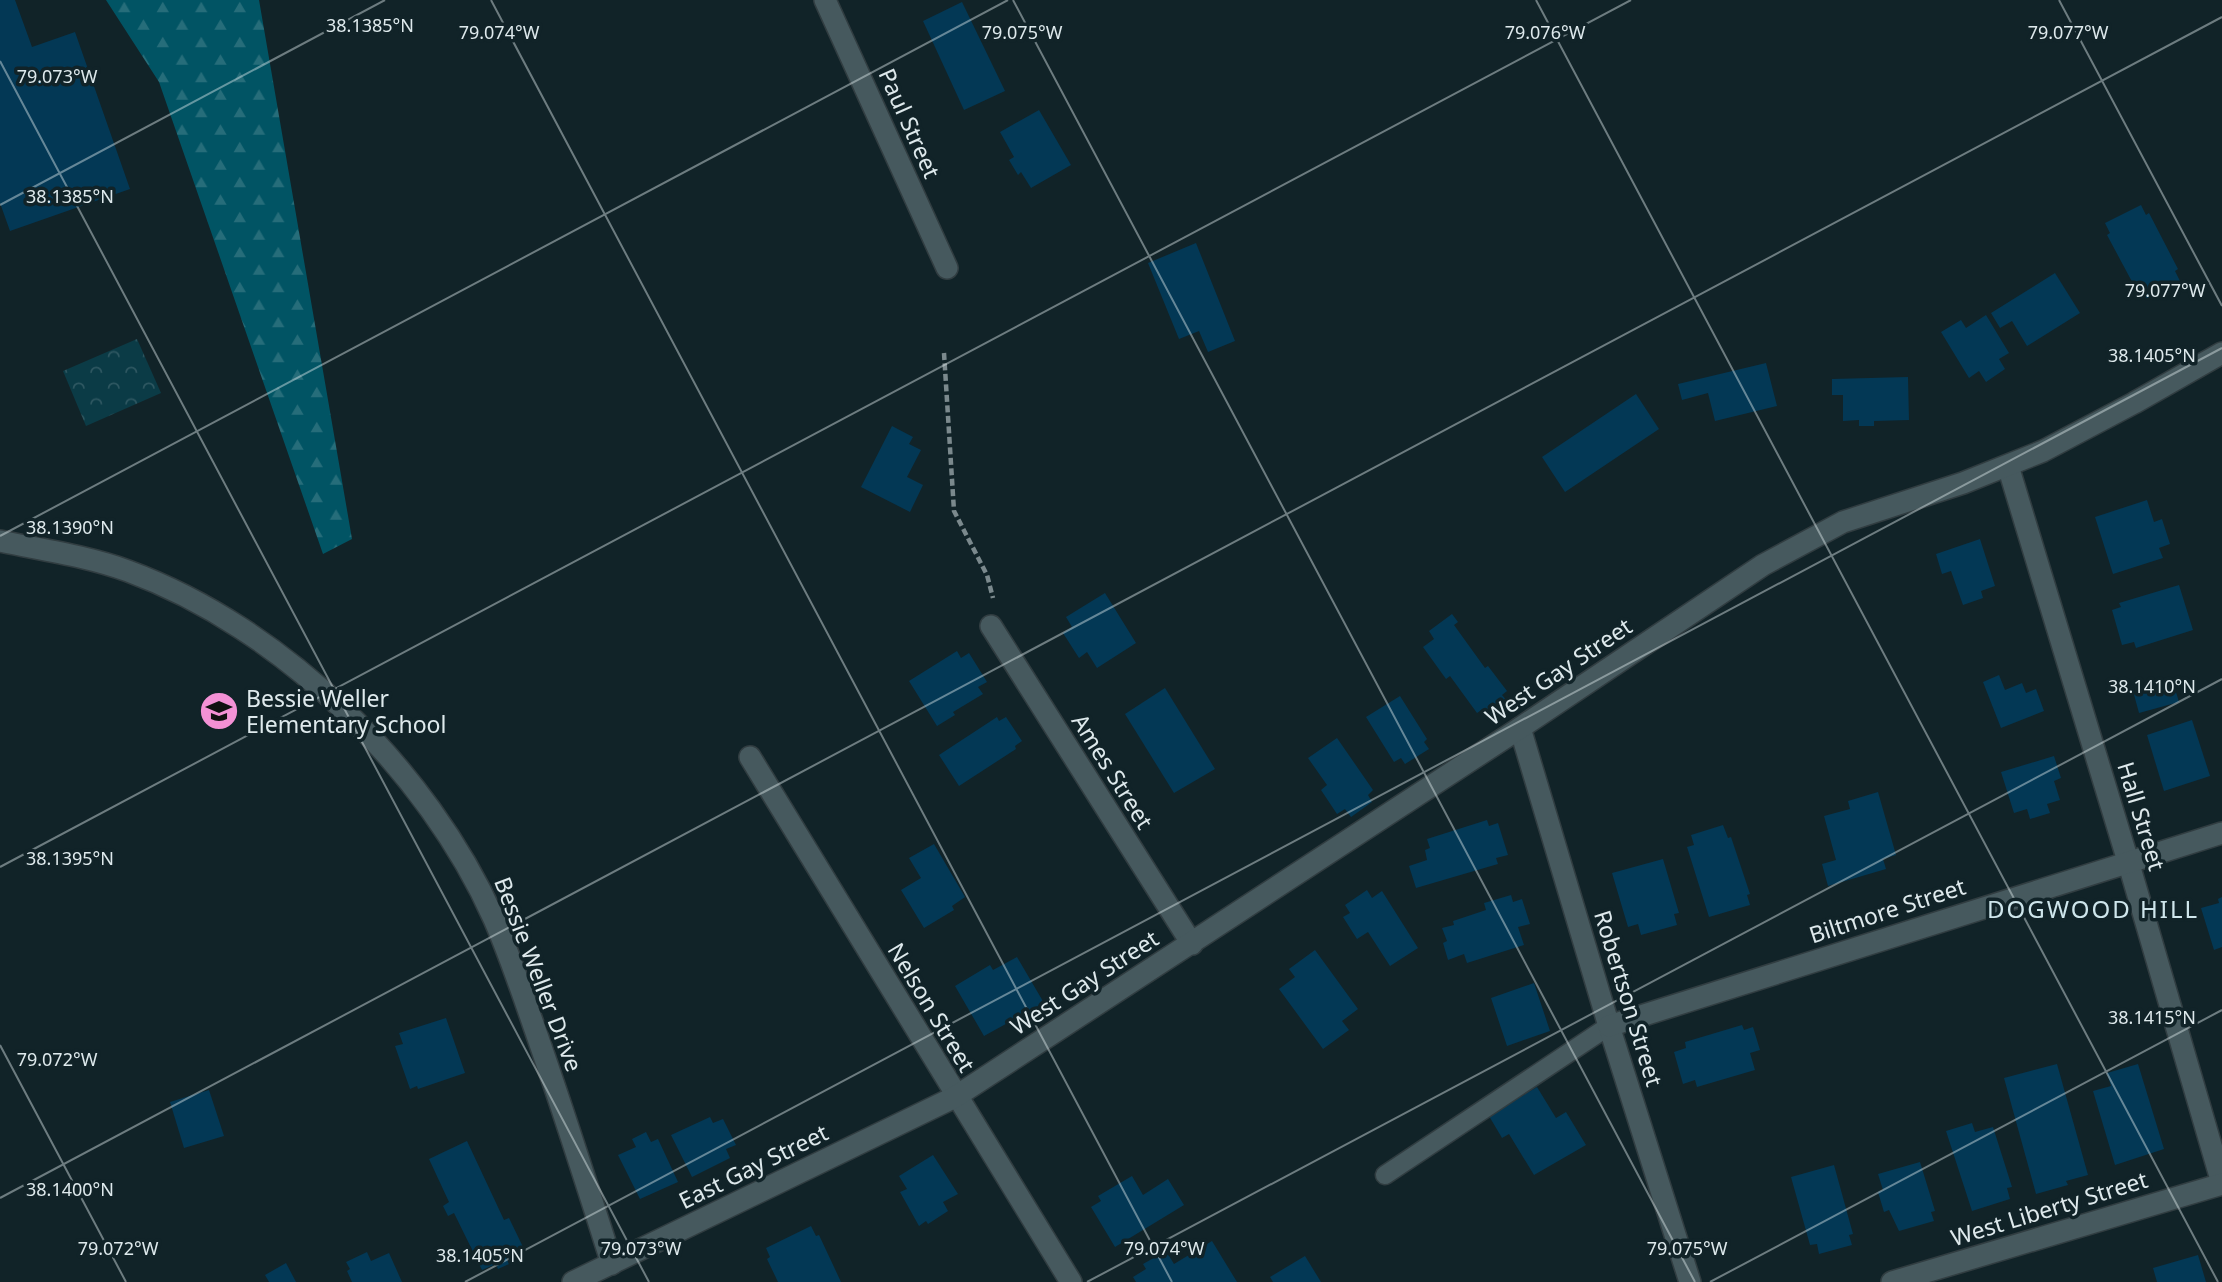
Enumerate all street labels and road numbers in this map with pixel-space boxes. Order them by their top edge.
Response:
street label: Paul Street [872,63,948,183]
street label: West Gay Street [1478,610,1638,732]
street label: Ames Street [1065,707,1161,835]
street label: Hall Street [2110,758,2174,874]
street label: Biltmore Street [1805,870,1969,950]
street label: Bessie Weller Drive [487,872,591,1076]
street label: Robertson Street [1587,906,1671,1090]
street label: West Gay Street [1004,922,1164,1042]
street label: Nelson Street [881,936,983,1078]
street label: East Gay Street [673,1116,833,1216]
street label: West Liberty Street [1947,1163,2151,1253]

